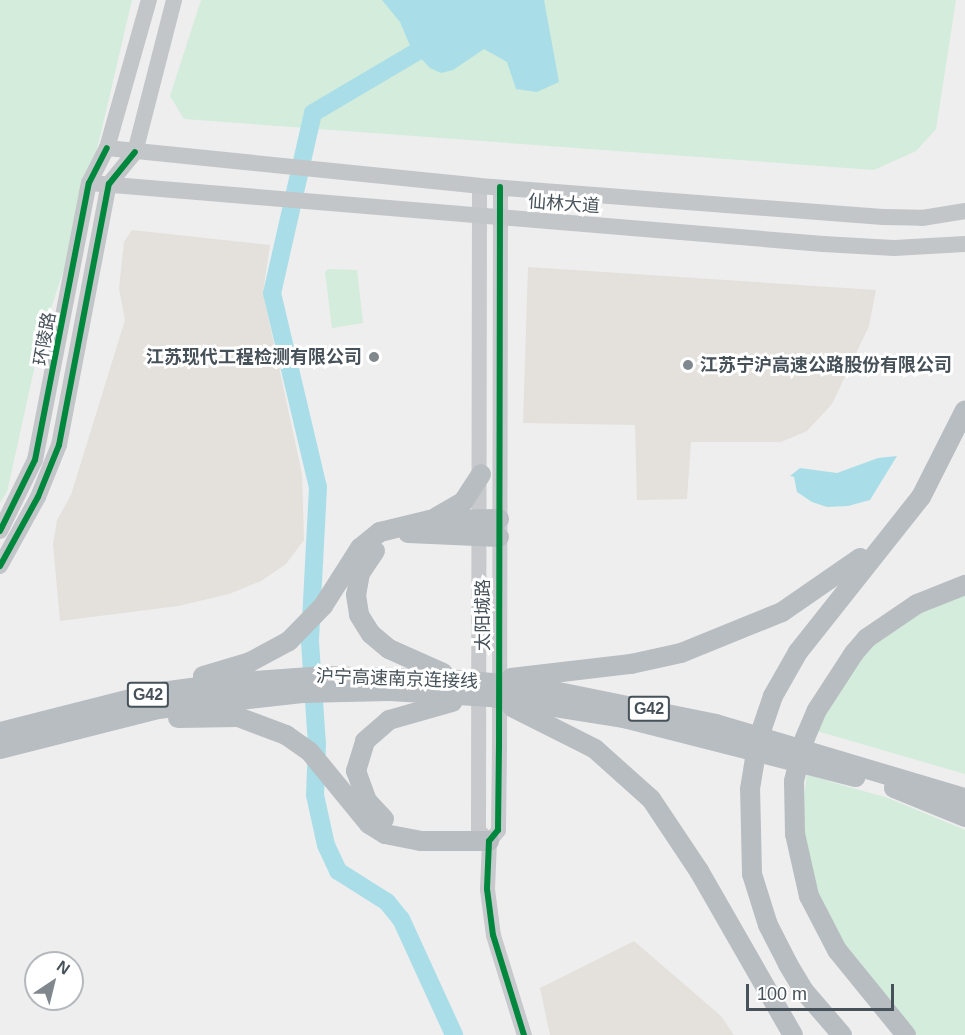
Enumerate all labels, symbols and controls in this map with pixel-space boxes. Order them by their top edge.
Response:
street label: 仙林大道 [527,191,601,217]
street label: 环陵路 [30,311,60,367]
place label: 江苏现代工程检测有限公司 [146,346,362,368]
marker: 江苏现代工程检测有限公司 [367,350,381,364]
place label: 江苏宁沪高速公路股份有限公司 [700,354,952,376]
marker: 江苏宁沪高速公路股份有限公司 [681,358,695,372]
street label: 太阳城路 [472,579,494,651]
street label: 沪宁高速南京连接线 [316,665,478,693]
road number: G42 [126,682,170,708]
road number: G42 [626,696,672,722]
north arrow [24,951,84,1011]
text: N [54,957,73,978]
scale bar [749,972,898,1010]
text: 100 m [757,984,807,1004]

